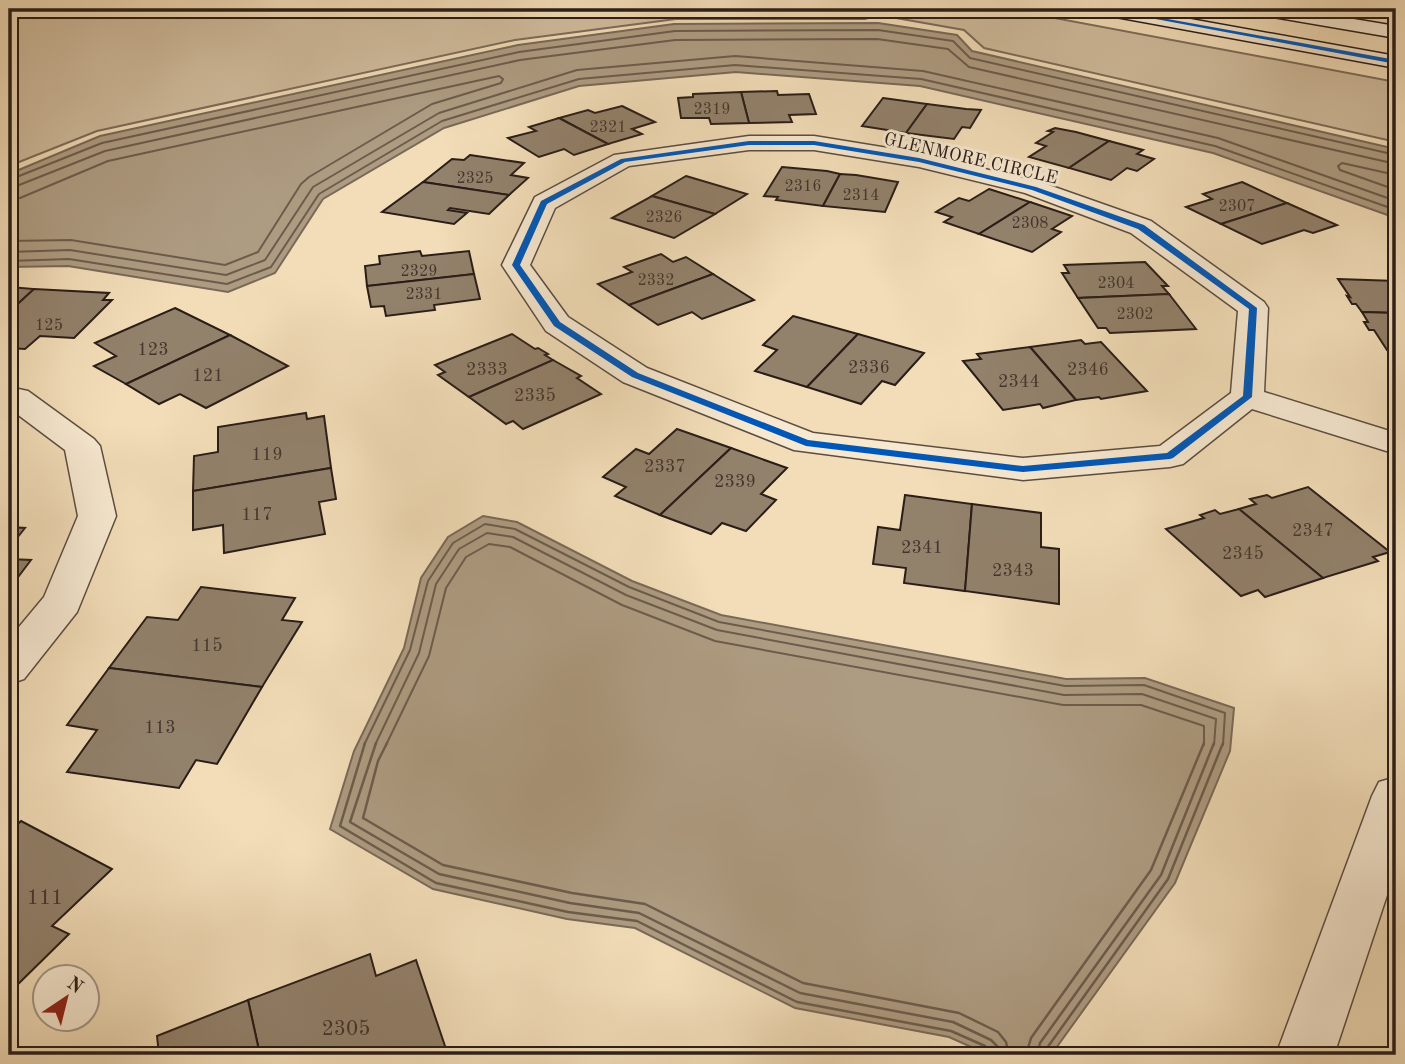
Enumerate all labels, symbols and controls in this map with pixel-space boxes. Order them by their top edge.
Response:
house number: 2319 [693,102,731,118]
house number: 2321 [589,120,627,136]
street label: GLENMORE CIRCLE [882,130,1059,188]
house number: 2325 [456,171,494,187]
house number: 2316 [784,179,822,195]
house number: 2314 [842,188,880,204]
house number: 2307 [1218,199,1256,215]
house number: 2326 [645,210,683,226]
house number: 2308 [1011,216,1049,232]
house number: 2329 [400,264,438,280]
house number: 2332 [637,273,675,289]
house number: 2304 [1097,276,1135,292]
house number: 2331 [405,287,443,303]
house number: 2302 [1116,307,1154,323]
house number: 125 [35,318,63,334]
house number: 123 [137,341,169,359]
house number: 2336 [848,359,890,377]
house number: 2333 [466,361,508,379]
house number: 2346 [1067,361,1109,379]
house number: 121 [192,367,224,385]
house number: 2344 [998,373,1040,391]
house number: 2335 [514,387,556,405]
house number: 119 [251,446,283,464]
house number: 2337 [644,458,686,476]
house number: 2339 [714,473,756,491]
house number: 117 [241,506,273,524]
house number: 2347 [1292,522,1334,540]
house number: 2341 [901,539,943,557]
house number: 2345 [1222,545,1264,563]
house number: 2343 [992,562,1034,580]
house number: 115 [191,637,223,655]
house number: 113 [144,719,176,737]
house number: 111 [27,888,63,909]
north arrow [32,962,102,1032]
text: N [63,974,86,998]
house number: 2305 [322,1019,370,1040]

